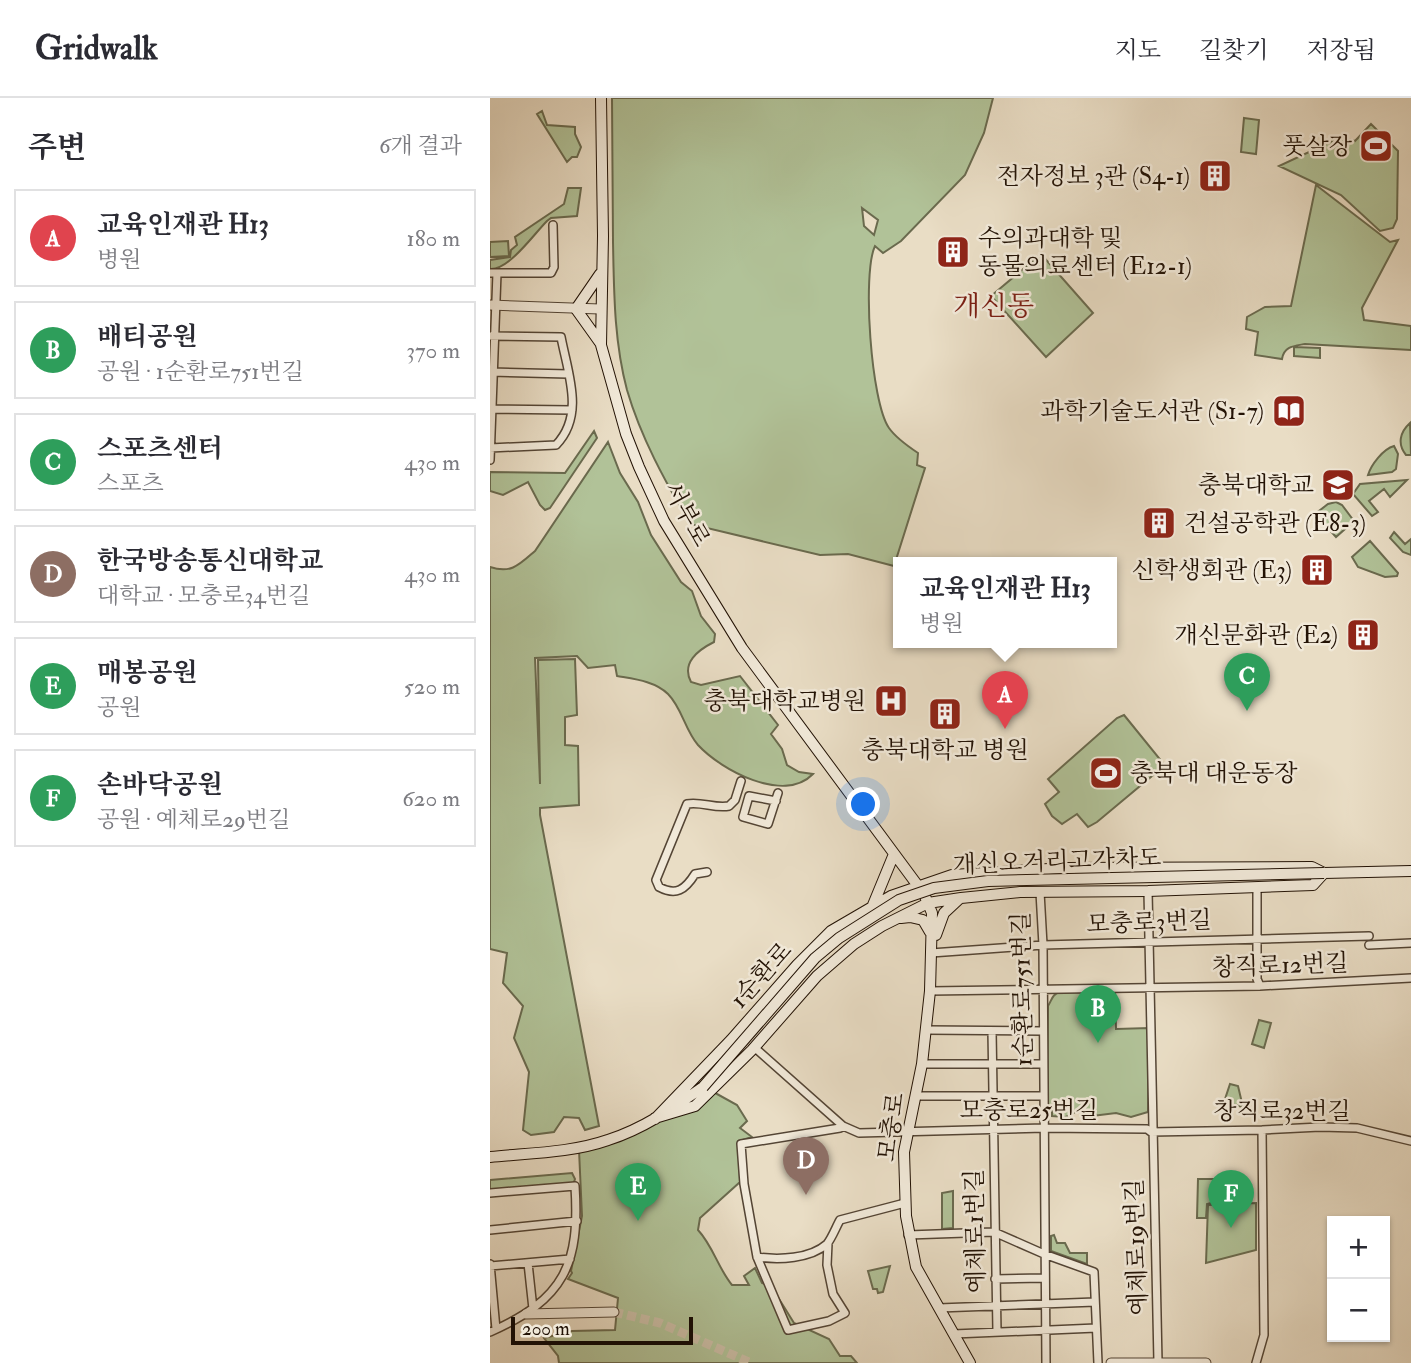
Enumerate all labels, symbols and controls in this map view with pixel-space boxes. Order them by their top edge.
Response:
text: Gridwalk [35,28,158,69]
text: 지도 [1115,35,1161,66]
text: 길찾기 [1199,35,1268,66]
text: 저장됨 [1306,35,1376,66]
sports icon: 풋살장 [1357,127,1395,165]
text: 주변 [28,129,86,166]
text: 6개 결과 [379,131,462,160]
place label: 풋살장 [1282,131,1353,162]
building icon: 전자정보 3관 (S4-1) [1196,157,1234,195]
place label: 전자정보 3관 (S4-1) [997,161,1190,192]
text: 교육인재관 H13 [97,209,269,241]
place label: 수의과대학 및 동물의료센터 (E12-1) [978,223,1192,282]
text: A [46,224,60,253]
text: 180 m [407,224,460,253]
building icon: 수의과대학 및 동물의료센터 (E12-1) [934,233,972,271]
text: 병원 [97,245,141,274]
district label: 개신동 [953,289,1035,324]
text: 배티공원 [97,321,197,353]
text: B [45,336,61,365]
text: 370 m [406,336,460,365]
text: 공원 · 1순환로751번길 [97,357,304,386]
library icon: 과학기술도서관 (S1-7) [1270,392,1308,430]
place label: 과학기술도서관 (S1-7) [1041,396,1264,427]
text: 스포츠센터 [97,433,223,465]
text: C [45,448,61,477]
text: 430 m [404,448,460,477]
school or university icon: 충북대학교 [1319,466,1357,504]
text: 스포츠 [97,469,164,498]
place label: 충북대학교 [1198,470,1314,501]
street label: 서부로 [656,476,717,552]
building icon: 건설공학관 (E8-3) [1140,504,1178,542]
place label: 건설공학관 (E8-3) [1184,508,1366,539]
text: 한국방송통신대학교 [97,545,323,577]
building icon: 신학생회관 (E3) [1298,551,1336,589]
place label: 신학생회관 (E3) [1131,555,1292,586]
popup [893,557,1117,648]
text: D [44,560,62,589]
text: 430 m [404,560,460,589]
text: 교육인재관 H13 [919,573,1091,605]
text: 대학교 · 모충로34번길 [97,581,310,610]
text: 병원 [919,609,964,638]
building icon: 개신문화관 (E2) [1344,616,1382,654]
place label: 개신문화관 (E2) [1175,620,1338,651]
pin: C [1224,653,1270,711]
text: 매봉공원 [97,657,197,689]
pin: A [982,671,1028,729]
text: E [45,672,61,701]
text: 520 m [404,672,460,701]
hospital icon: 충북대학교병원 [872,682,910,720]
place label: 충북대학교병원 [704,686,866,717]
text: 공원 [97,693,141,722]
building icon: 충북대학교 병원 [926,695,964,733]
place label: 충북대학교 병원 [861,735,1029,766]
sports icon: 충북대 대운동장 [1087,754,1125,792]
place label: 충북대 대운동장 [1130,758,1298,789]
text: 손바닥공원 [97,769,223,801]
text: F [46,784,60,813]
text: 620 m [402,784,460,813]
your location [846,787,880,821]
text: 공원 · 예체로29번길 [97,805,290,834]
street label: 개신오거리고가차도 [952,842,1162,881]
street label: 모충로3번길 [1086,905,1212,940]
street label: 1순환로751번길 [1006,911,1039,1067]
street label: 1순환로 [724,936,799,1015]
street label: 창직로12번길 [1211,948,1349,983]
pin: B [1075,985,1121,1043]
street label: 모충로 [871,1090,912,1164]
street label: 모충로25번길 [960,1095,1098,1126]
street label: 창직로32번길 [1213,1096,1351,1127]
pin: D [783,1137,829,1195]
pin: E [615,1163,661,1221]
street label: 예체로1번길 [959,1168,992,1294]
pin: F [1208,1170,1254,1228]
street label: 예체로19번길 [1119,1178,1154,1316]
map controls [1327,1216,1390,1342]
button: + [1327,1216,1390,1279]
button: − [1327,1279,1390,1342]
scale bar [511,1314,693,1346]
text: 200 m [522,1317,570,1341]

